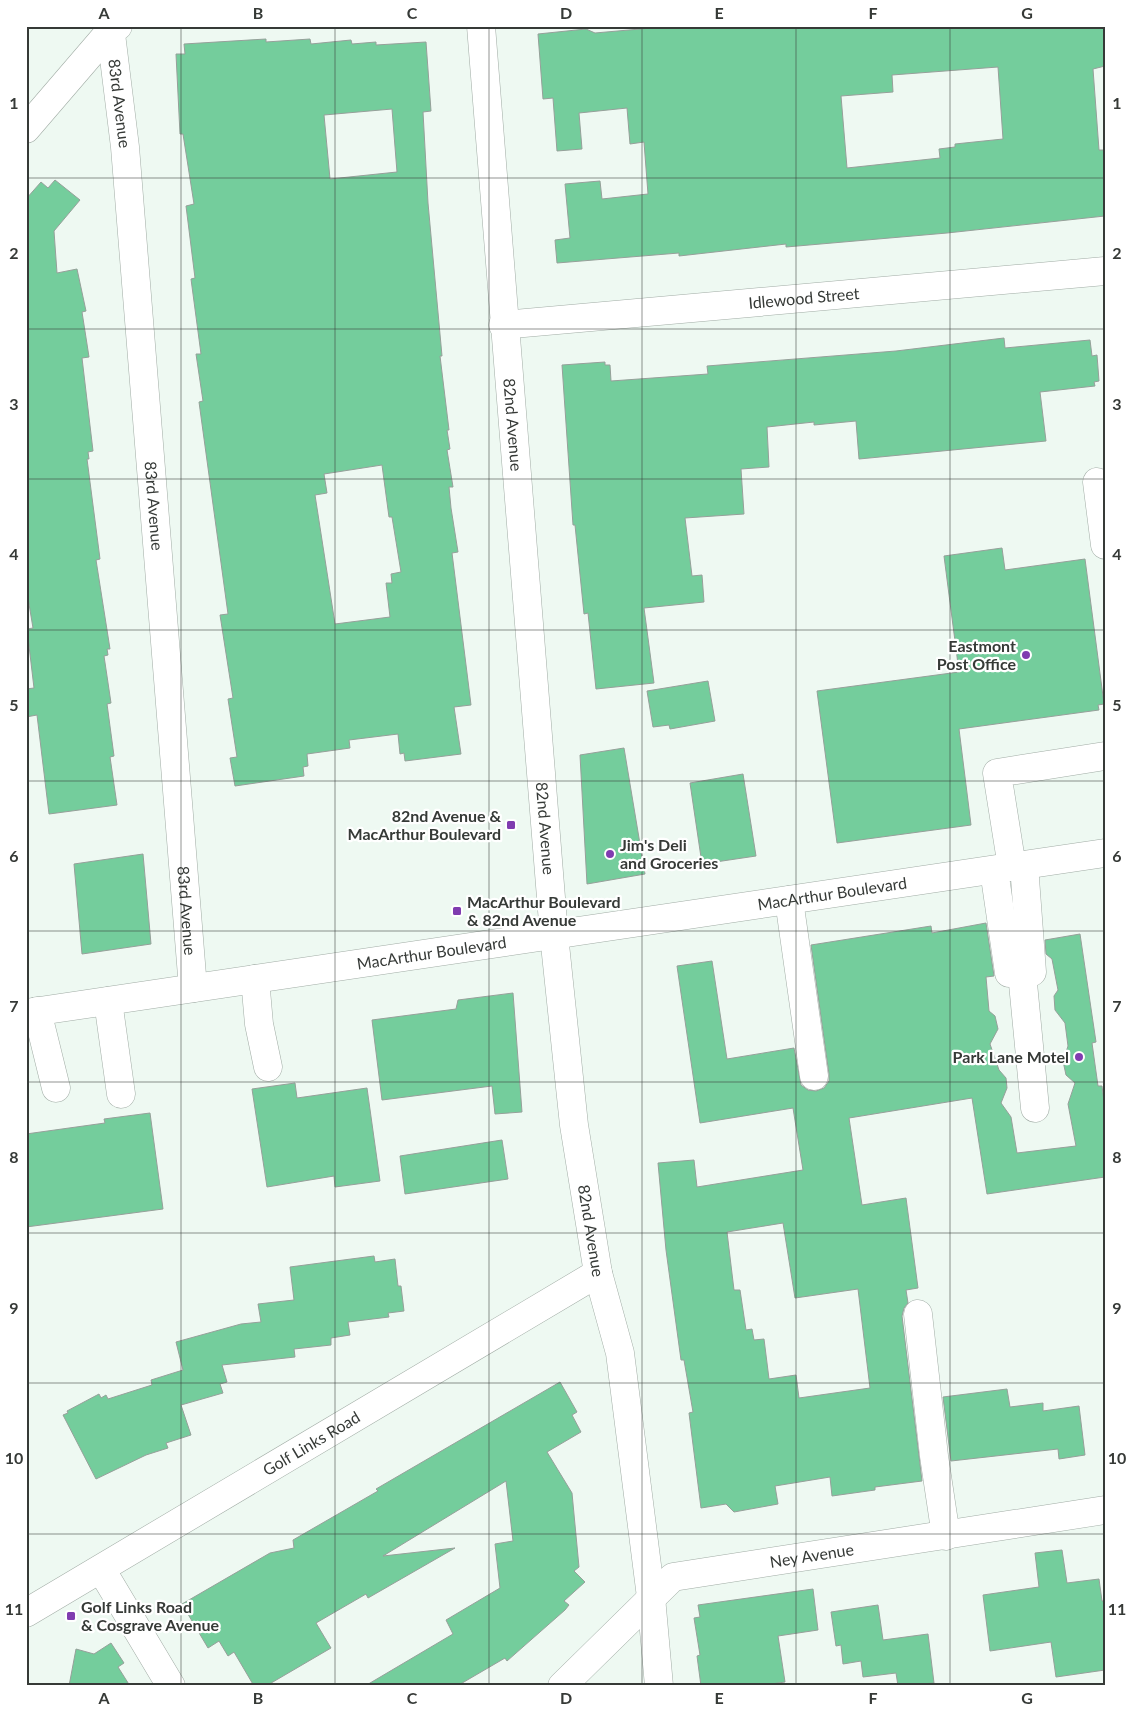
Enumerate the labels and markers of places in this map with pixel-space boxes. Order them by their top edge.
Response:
place label: Eastmont Post Office [937,636,1016,673]
marker: Eastmont Post Office [1020,649,1032,661]
place label: 82nd Avenue & MacArthur Boulevard [348,806,501,843]
marker: 82nd Avenue & MacArthur Boulevard [505,819,517,831]
place label: Jim's Deli and Groceries [620,835,718,872]
marker: Jim's Deli and Groceries [604,848,616,860]
place label: MacArthur Boulevard & 82nd Avenue [467,892,620,929]
marker: MacArthur Boulevard & 82nd Avenue [451,905,463,917]
place label: Park Lane Motel [953,1047,1069,1066]
marker: Park Lane Motel [1073,1051,1085,1063]
place label: Golf Links Road & Cosgrave Avenue [81,1597,220,1634]
marker: Golf Links Road & Cosgrave Avenue [65,1610,77,1622]

